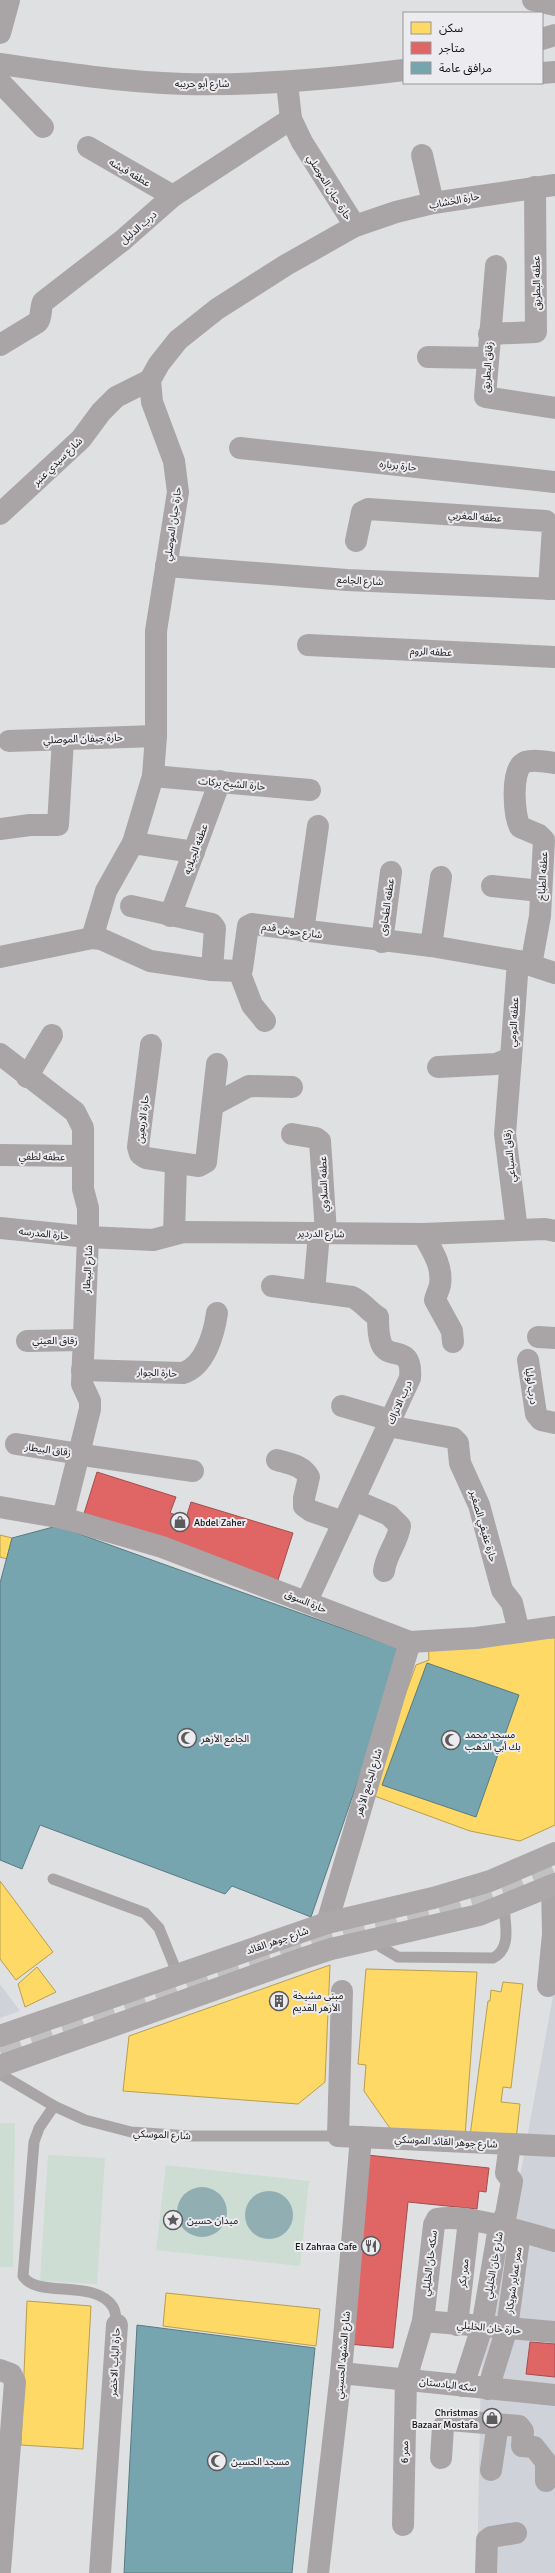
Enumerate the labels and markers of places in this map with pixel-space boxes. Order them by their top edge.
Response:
shop icon: Abdel Zaher [169,1511,191,1533]
place label: Abdel Zaher [194,1517,246,1529]
mosque icon: الجامع الأزهر [176,1727,198,1749]
mosque icon: مسجد محمد بك أبي الذهب [440,1729,462,1751]
place label: مسجد محمد بك أبي الذهب [465,1729,521,1754]
place label: الجامع الأزهر [200,1733,249,1746]
building icon: مبنى مشيخة الأزهر القديم [268,1990,290,2012]
place label: مبنى مشيخة الأزهر القديم [293,1990,343,2015]
place icon: ميدان حسين [162,2209,184,2231]
place label: ميدان حسين [187,2215,238,2227]
restaurant icon: El Zahraa Cafe [360,2235,382,2257]
place label: El Zahraa Cafe [295,2241,357,2253]
place label: Christmas Bazaar Mostafa [412,2407,479,2431]
shop icon: Christmas Bazaar Mostafa [481,2407,503,2429]
mosque icon: مسجد الحسين [206,2450,228,2472]
place label: مسجد الحسين [231,2456,290,2468]

